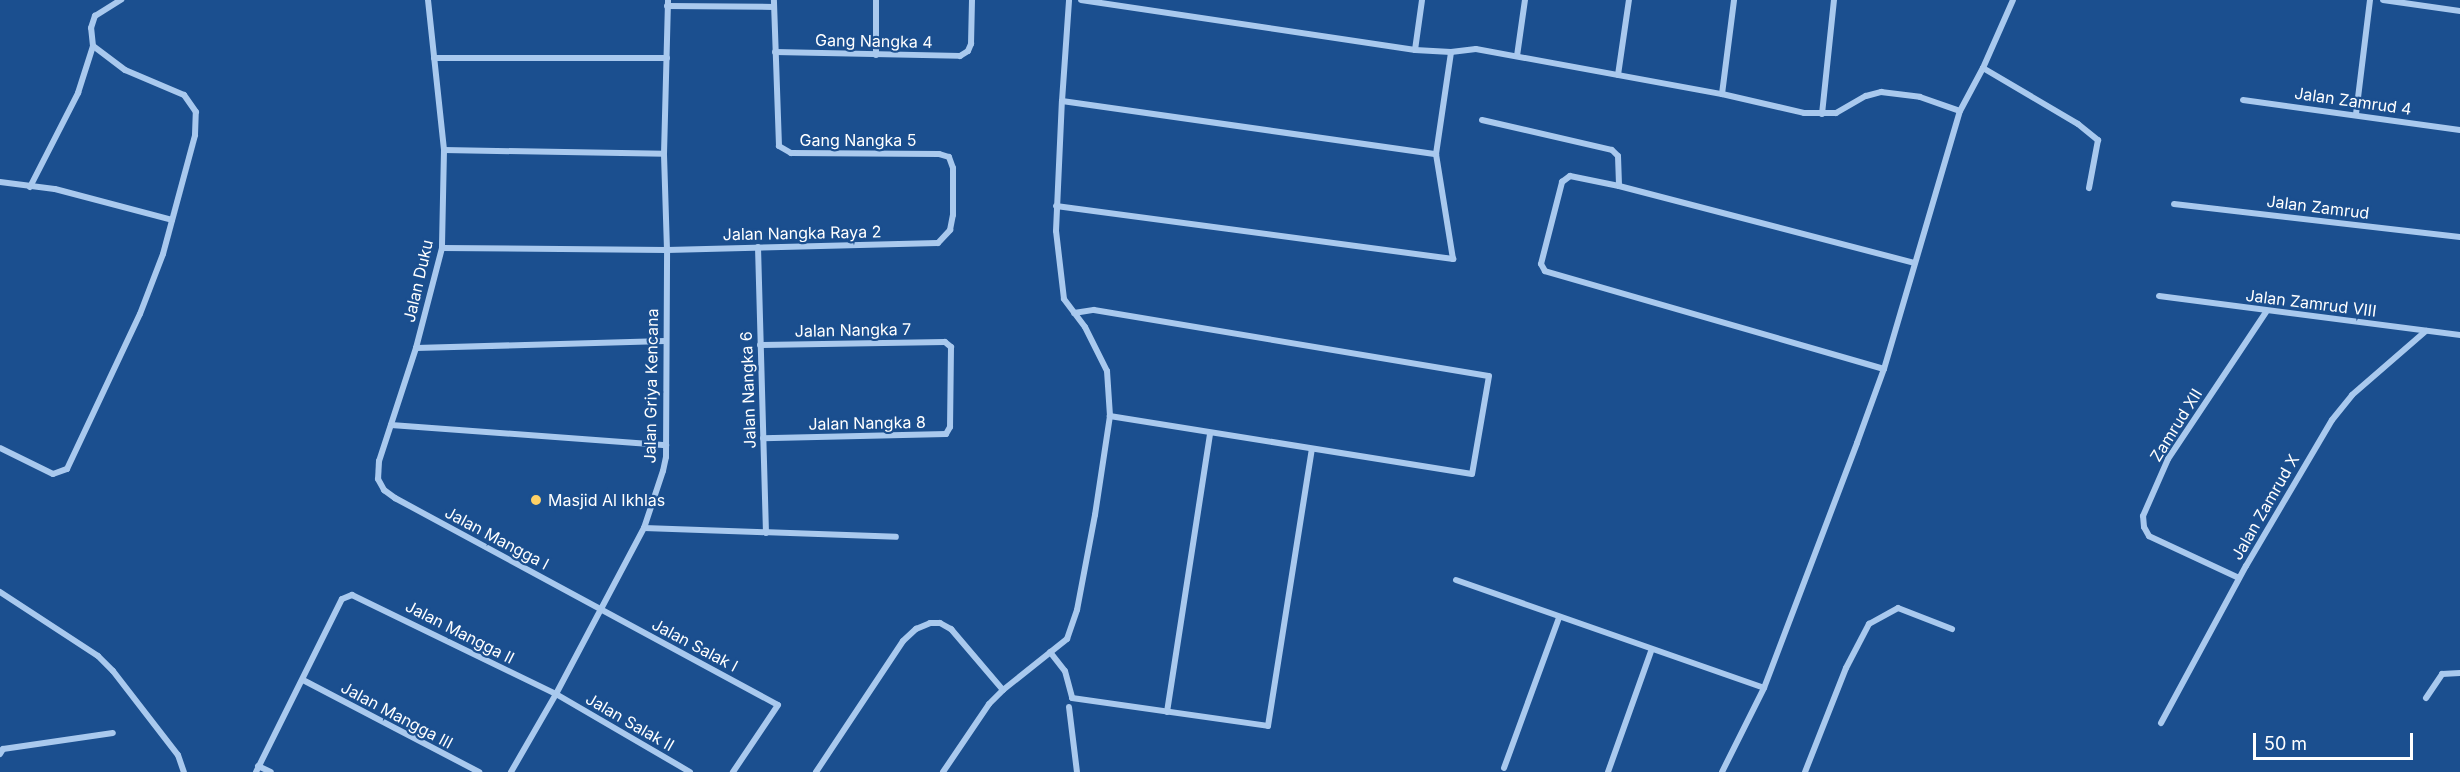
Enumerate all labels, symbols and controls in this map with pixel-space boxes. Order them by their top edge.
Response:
street label: Gang Nangka 4 [815,30,933,52]
street label: Jalan Zamrud 4 [2293,83,2413,119]
street label: Gang Nangka 5 [800,130,916,150]
street label: Jalan Zamrud [2266,191,2370,223]
street label: Jalan Nangka Raya 2 [723,222,881,244]
street label: Jalan Duku [399,238,437,324]
street label: Jalan Zamrud VIII [2244,285,2378,321]
street label: Jalan Griya Kencana [640,308,662,464]
street label: Jalan Nangka 7 [795,319,911,341]
street label: Jalan Nangka 6 [736,331,760,449]
street label: Zamrud XII [2146,385,2206,465]
street label: Jalan Nangka 8 [808,412,926,434]
street label: Jalan Zamrud X [2227,451,2303,563]
place label: Masjid Al Ikhlas [548,490,665,510]
marker: Masjid Al Ikhlas [529,493,543,507]
street label: Jalan Mangga I [442,502,552,574]
street label: Jalan Mangga II [402,596,518,668]
street label: Jalan Salak I [649,614,741,676]
street label: Jalan Mangga III [338,677,456,753]
street label: Jalan Salak II [582,689,678,755]
scale bar [2256,721,2416,759]
text: 50 m [2264,733,2307,754]

